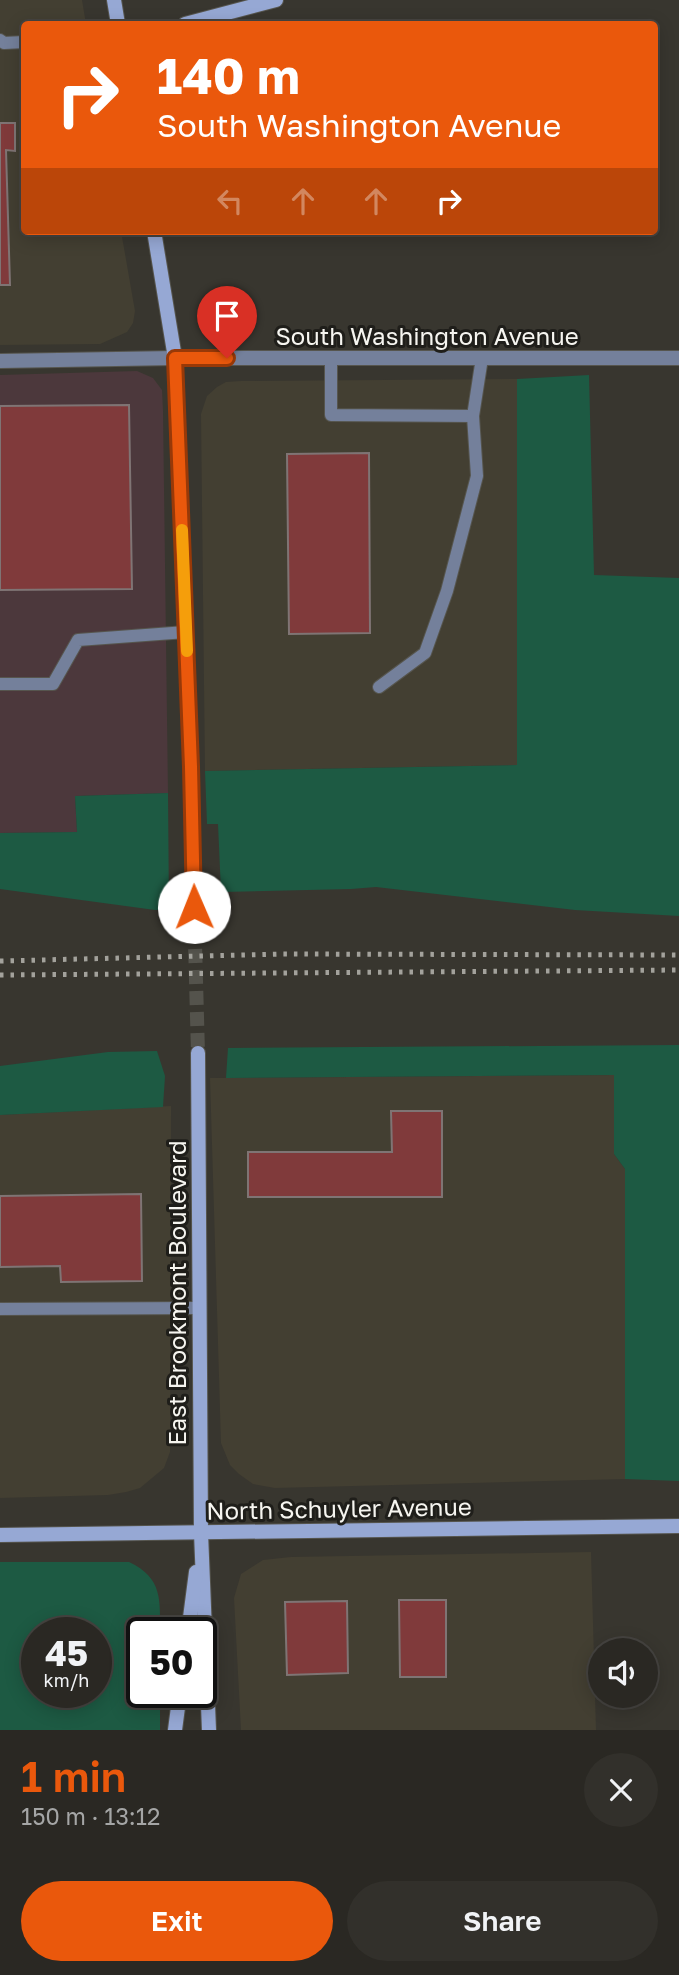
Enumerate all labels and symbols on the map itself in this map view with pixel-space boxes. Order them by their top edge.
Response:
pin [197,286,257,358]
street label: South Washington Avenue [275,321,579,350]
position arrow [157,870,231,944]
street label: East Brookmont Boulevard [162,1140,191,1446]
street label: North Schuyler Avenue [206,1491,472,1525]
speed limit sign: 50 [126,1617,217,1708]

